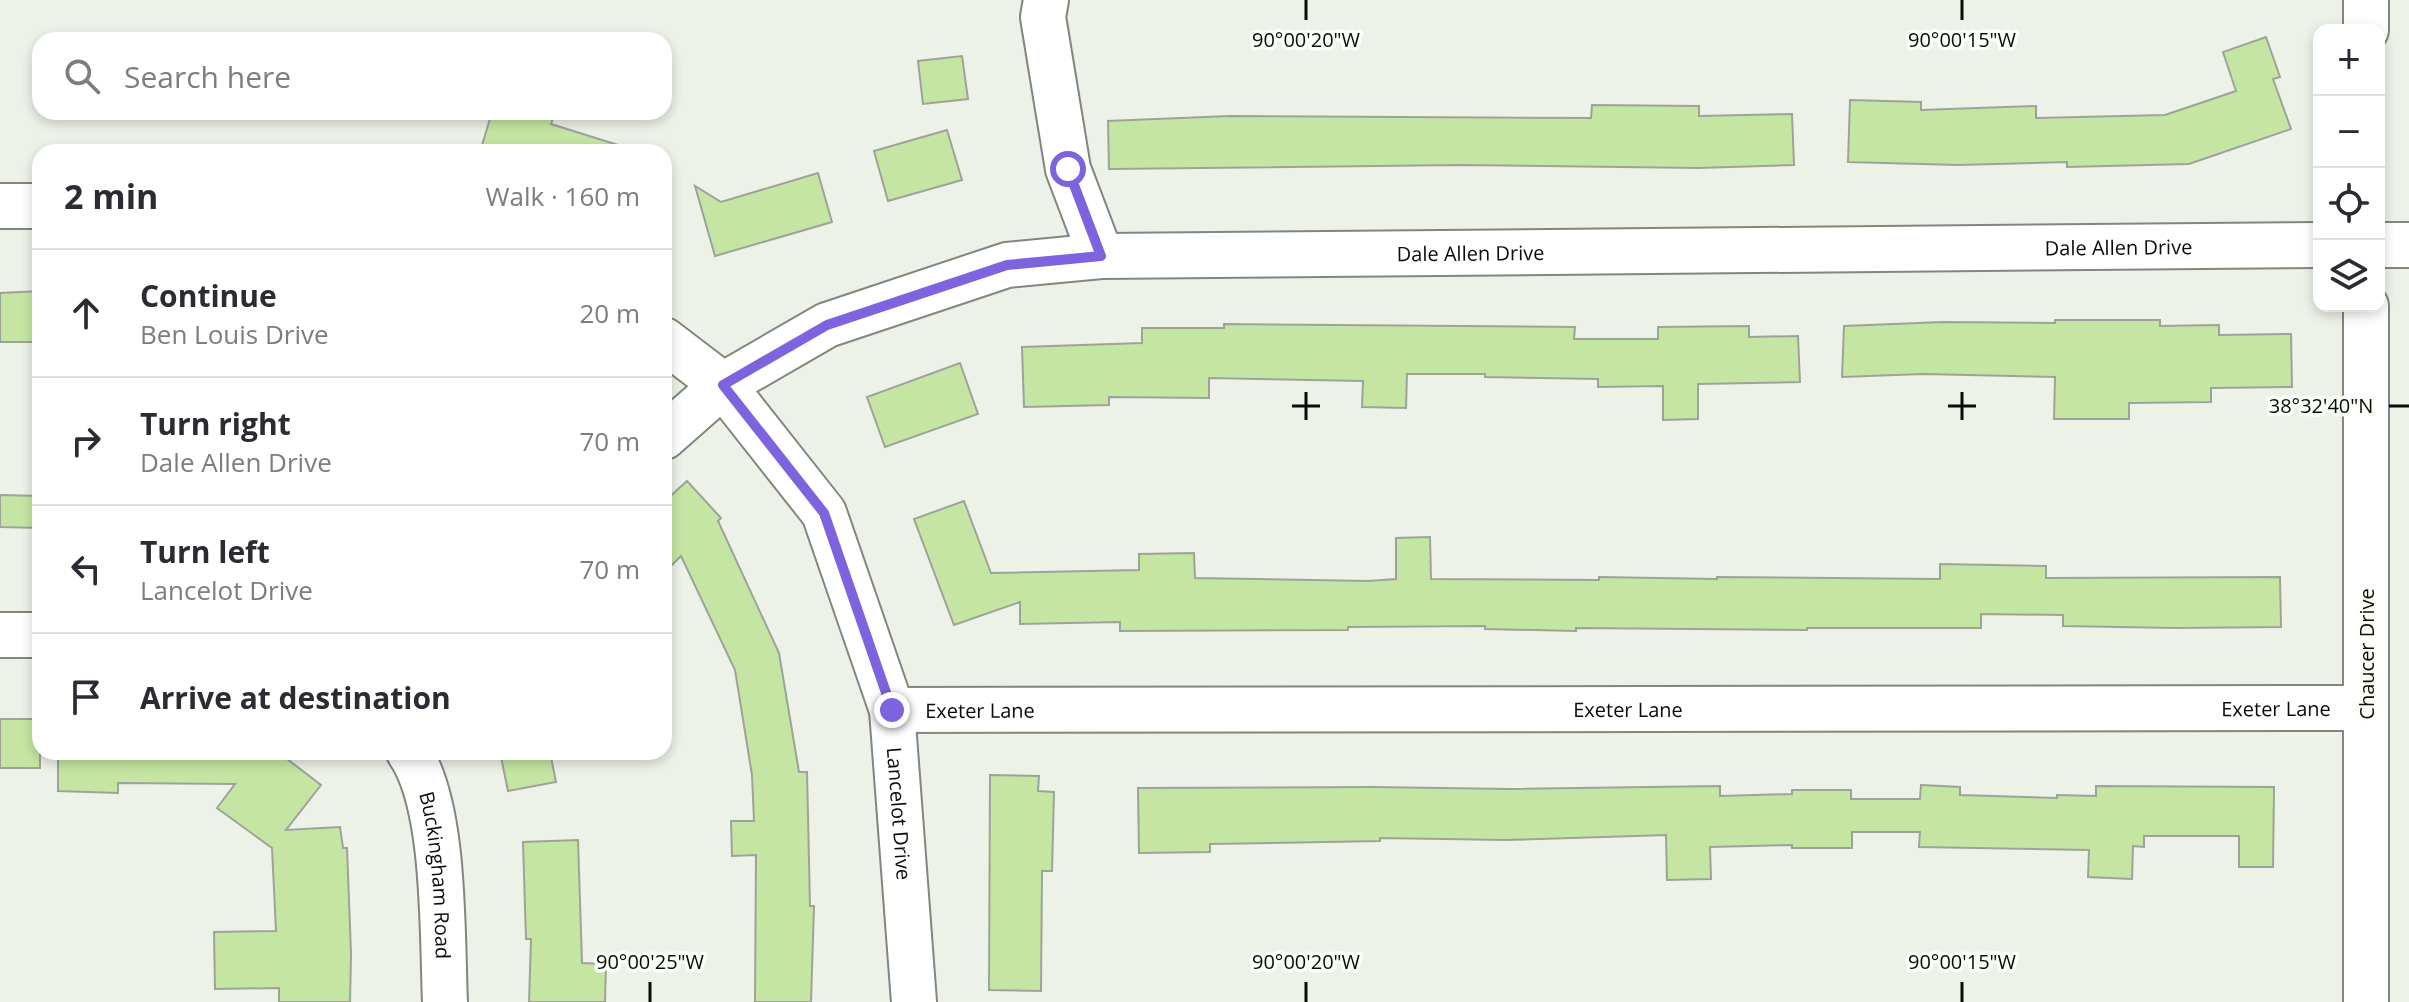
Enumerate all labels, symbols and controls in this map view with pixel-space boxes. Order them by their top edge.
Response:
map controls [2313,24,2385,312]
button: + [2313,24,2385,96]
text: 90°00'20"W [1252,26,1361,53]
text: 90°00'15"W [1908,26,2017,53]
search box [32,32,672,120]
icon: search [60,54,104,98]
text: Search here [124,56,291,97]
button: − [2313,96,2385,168]
route start [1050,151,1086,187]
button: locate [2313,168,2385,240]
text: 2 min [64,173,158,219]
text: Walk · 160 m [486,178,640,214]
street label: Dale Allen Drive [2045,233,2192,261]
street label: Dale Allen Drive [1397,238,1544,267]
button: layers [2313,240,2385,312]
text: Continue [140,275,277,316]
icon: ahead [64,291,108,335]
text: 20 m [579,295,640,331]
text: Ben Louis Drive [140,316,329,352]
text: 38°32'40"N [2269,392,2373,419]
text: Turn right [140,403,291,444]
icon: right [64,419,108,463]
text: 70 m [579,423,640,459]
text: Dale Allen Drive [140,444,332,480]
text: Turn left [140,531,270,572]
icon: left [64,547,108,591]
text: 70 m [579,551,640,587]
text: Lancelot Drive [140,572,313,608]
street label: Chaucer Drive [2353,588,2380,720]
icon: arrive [64,675,108,719]
text: Arrive at destination [140,677,451,718]
route end [874,692,910,728]
street label: Exeter Lane [1573,695,1683,723]
street label: Exeter Lane [2221,695,2331,722]
street label: Exeter Lane [925,696,1035,723]
street label: Lancelot Drive [881,746,918,881]
street label: Buckingham Road [414,788,457,959]
text: 90°00'25"W [596,948,705,975]
text: 90°00'20"W [1252,948,1361,975]
text: 90°00'15"W [1908,948,2017,975]

